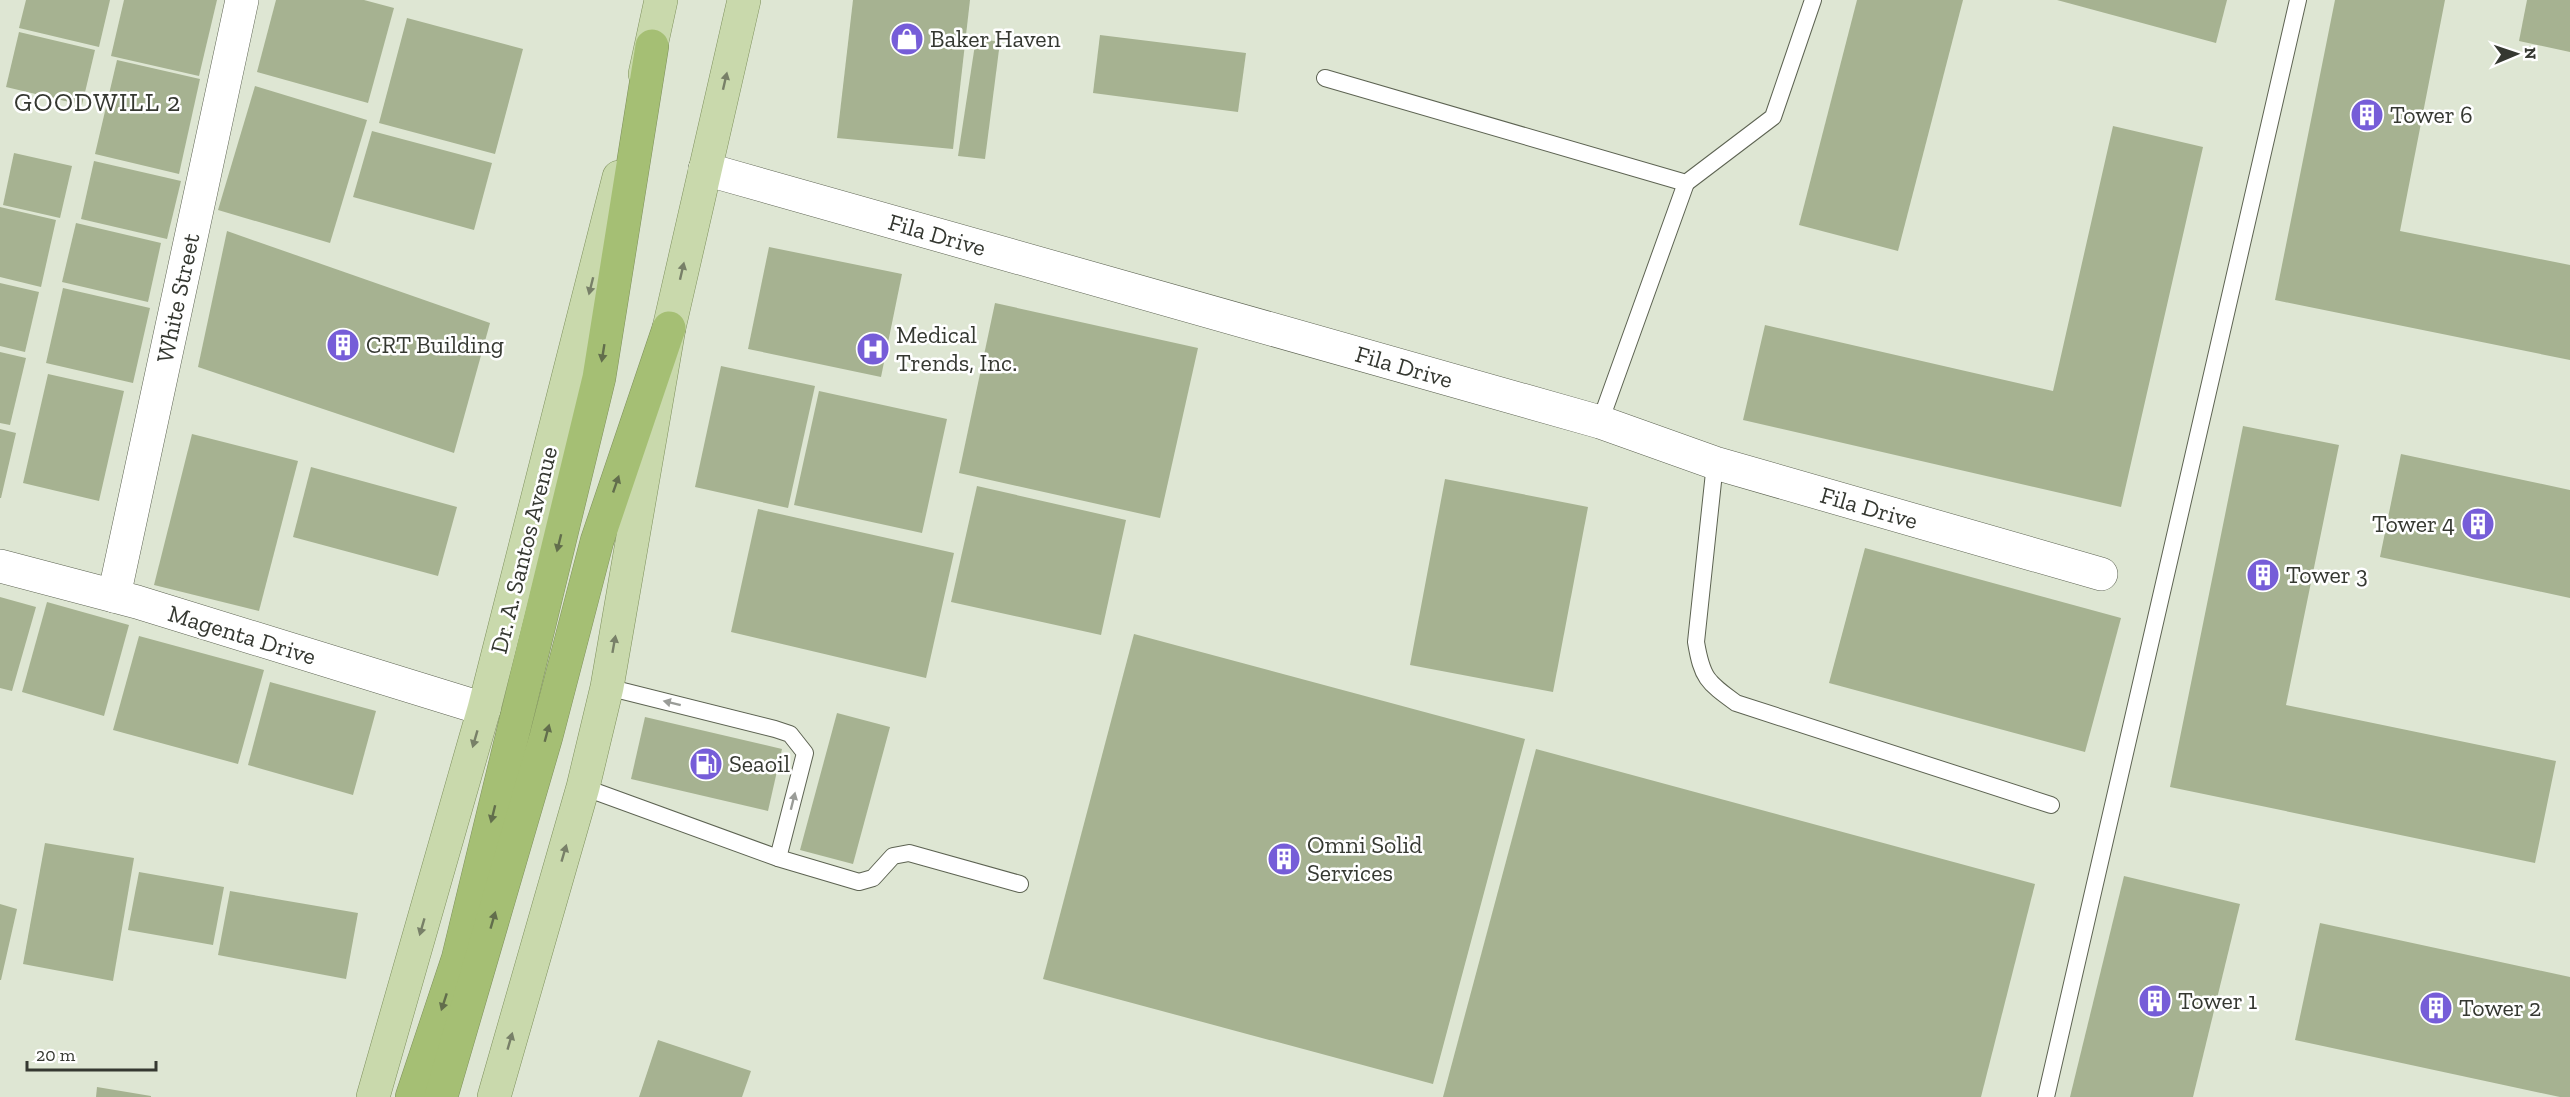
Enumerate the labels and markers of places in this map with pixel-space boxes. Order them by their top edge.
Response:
shop icon: Baker Haven [889,21,925,57]
place label: Baker Haven [930,24,1061,53]
building icon: Tower 6 [2349,97,2385,133]
place label: Tower 6 [2390,100,2473,129]
place label: Medical Trends, Inc. [896,320,1017,377]
building icon: CRT Building [325,327,361,363]
place label: CRT Building [366,330,504,359]
hospital icon: Medical Trends, Inc. [855,331,891,367]
building icon: Tower 4 [2460,506,2496,542]
place label: Tower 4 [2372,509,2455,538]
building icon: Tower 3 [2245,557,2281,593]
place label: Tower 3 [2286,560,2368,589]
fuel station icon: Seaoil [688,746,724,782]
place label: Seaoil [729,749,790,778]
place label: Omni Solid Services [1307,830,1423,887]
building icon: Omni Solid Services [1266,841,1302,877]
building icon: Tower 1 [2137,983,2173,1019]
place label: Tower 1 [2178,986,2257,1015]
building icon: Tower 2 [2418,990,2454,1026]
place label: Tower 2 [2459,993,2541,1022]

